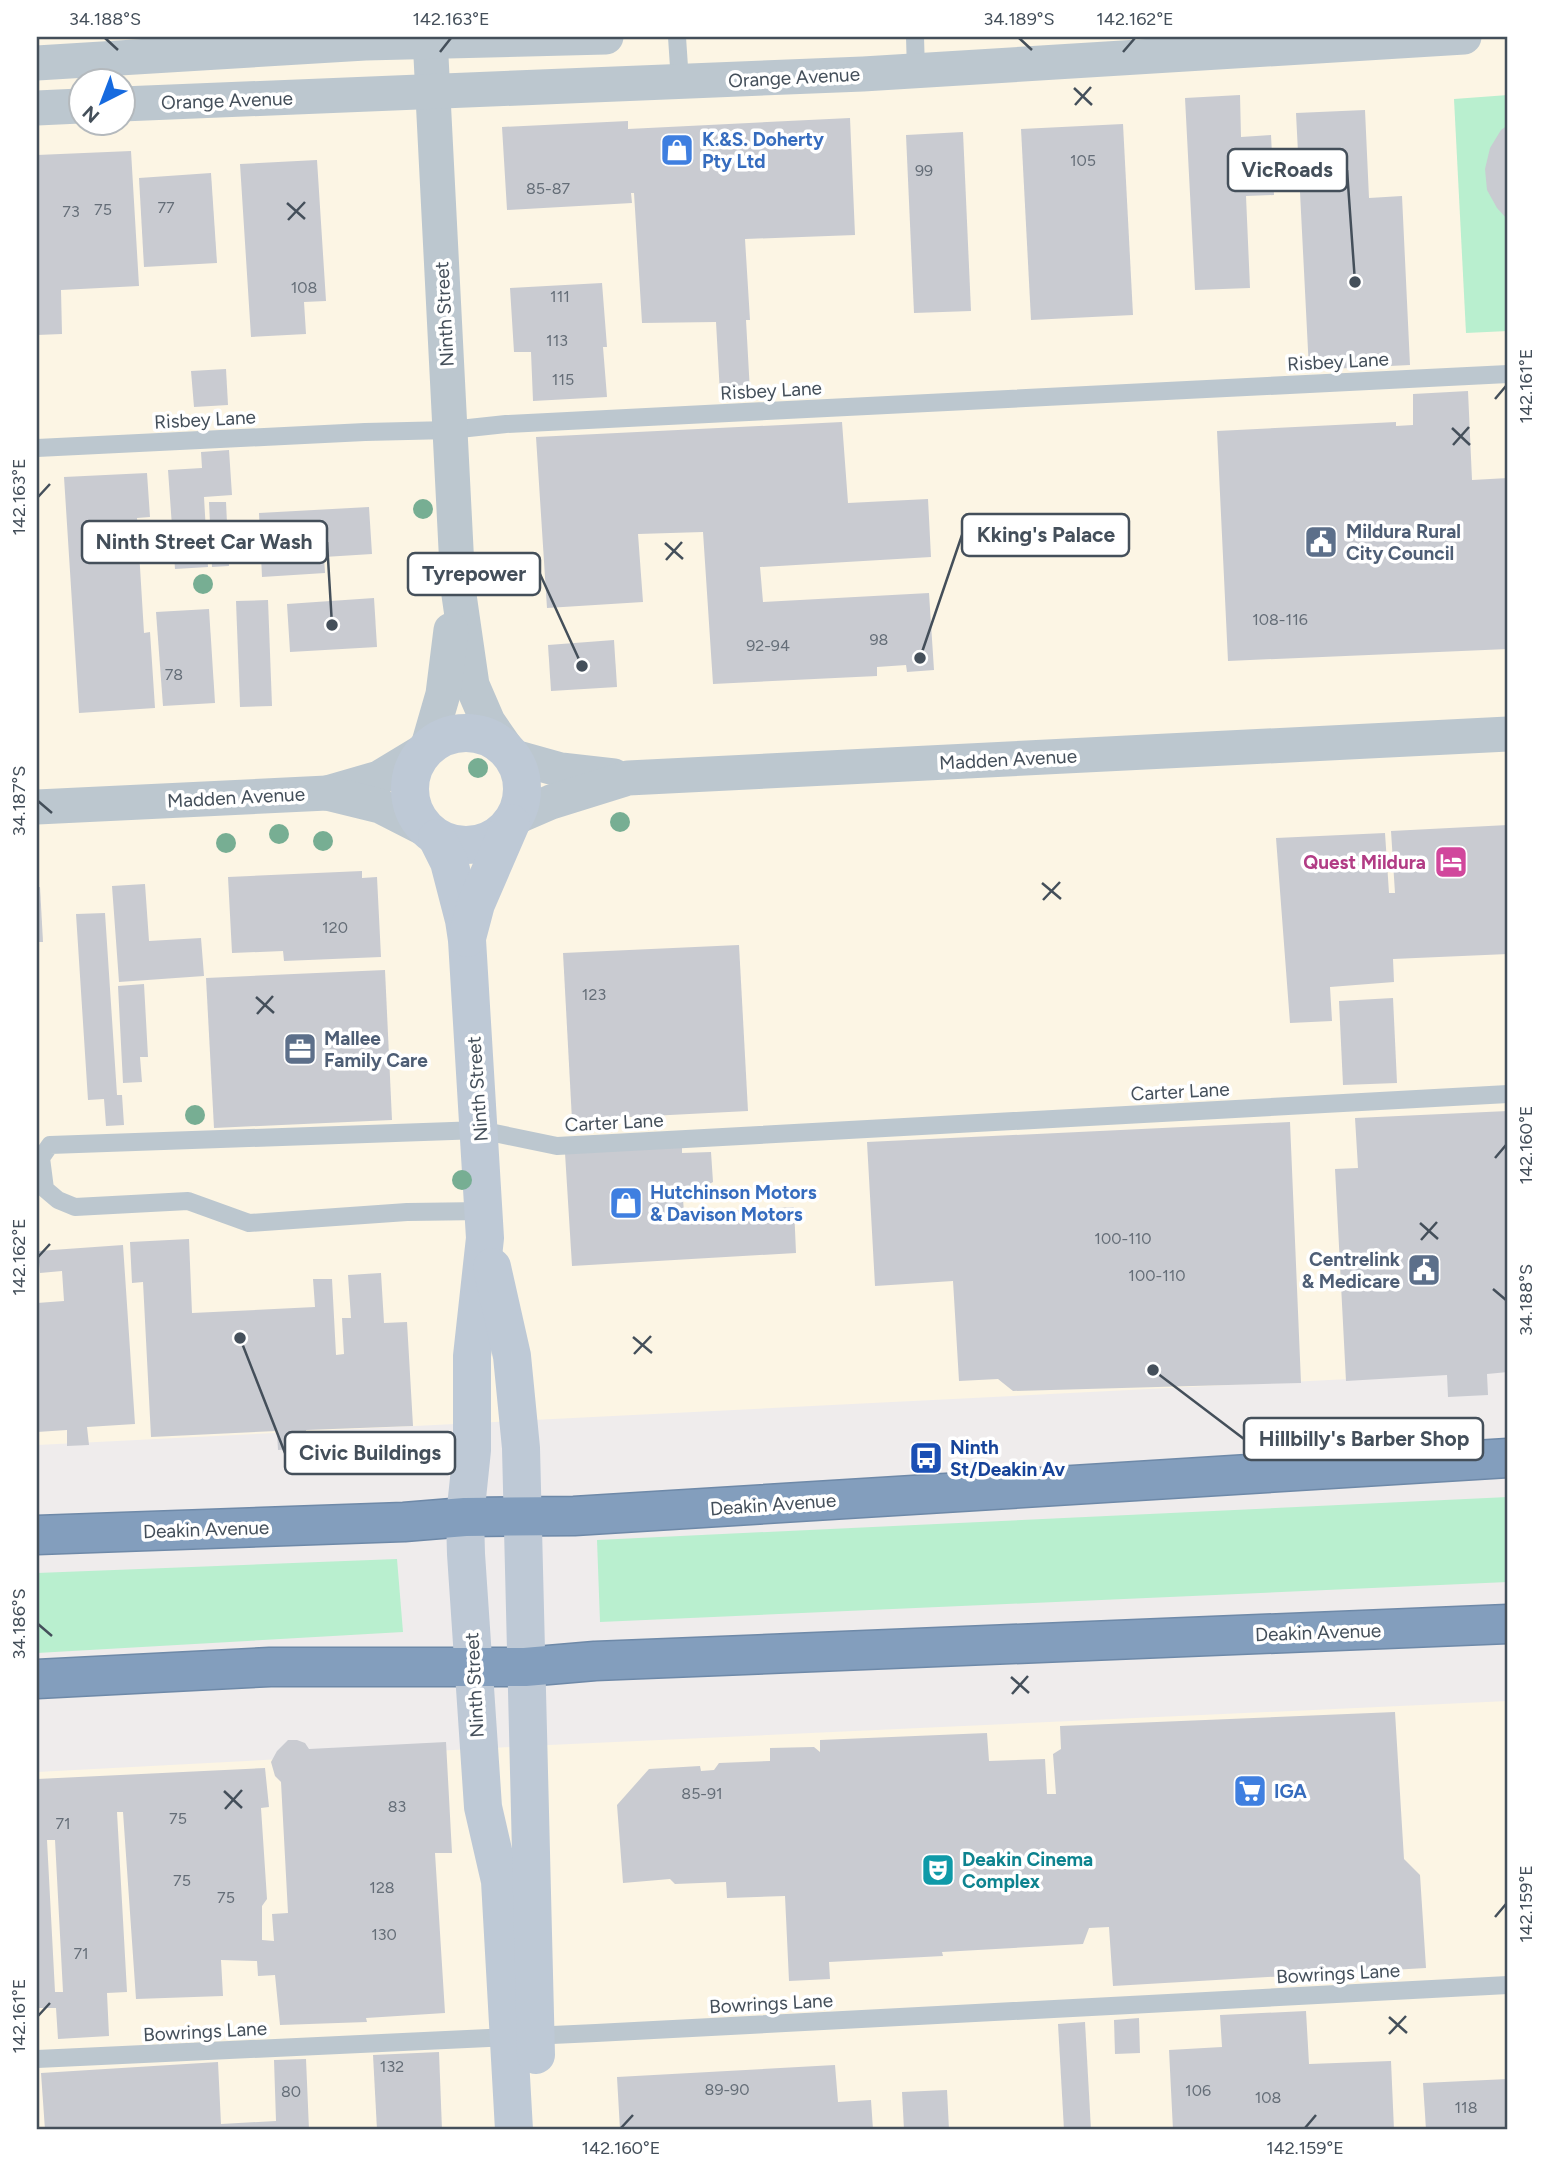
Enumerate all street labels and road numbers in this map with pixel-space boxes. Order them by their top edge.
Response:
street label: Orange Avenue [728,63,861,92]
street label: Orange Avenue [161,87,293,114]
street label: Ninth Street [430,261,459,367]
street label: Risbey Lane [1287,347,1389,376]
street label: Risbey Lane [720,376,822,405]
street label: Risbey Lane [154,405,256,434]
street label: Madden Avenue [939,744,1078,775]
street label: Madden Avenue [167,782,306,813]
street label: Ninth Street [462,1036,493,1142]
street label: Carter Lane [1130,1077,1230,1106]
street label: Carter Lane [564,1108,664,1137]
street label: Deakin Avenue [709,1489,837,1520]
street label: Deakin Avenue [142,1516,270,1543]
street label: Deakin Avenue [1254,1619,1382,1646]
street label: Ninth Street [460,1632,489,1738]
street label: Bowrings Lane [1276,1959,1401,1988]
street label: Bowrings Lane [709,1989,834,2018]
street label: Bowrings Lane [143,2017,268,2046]

